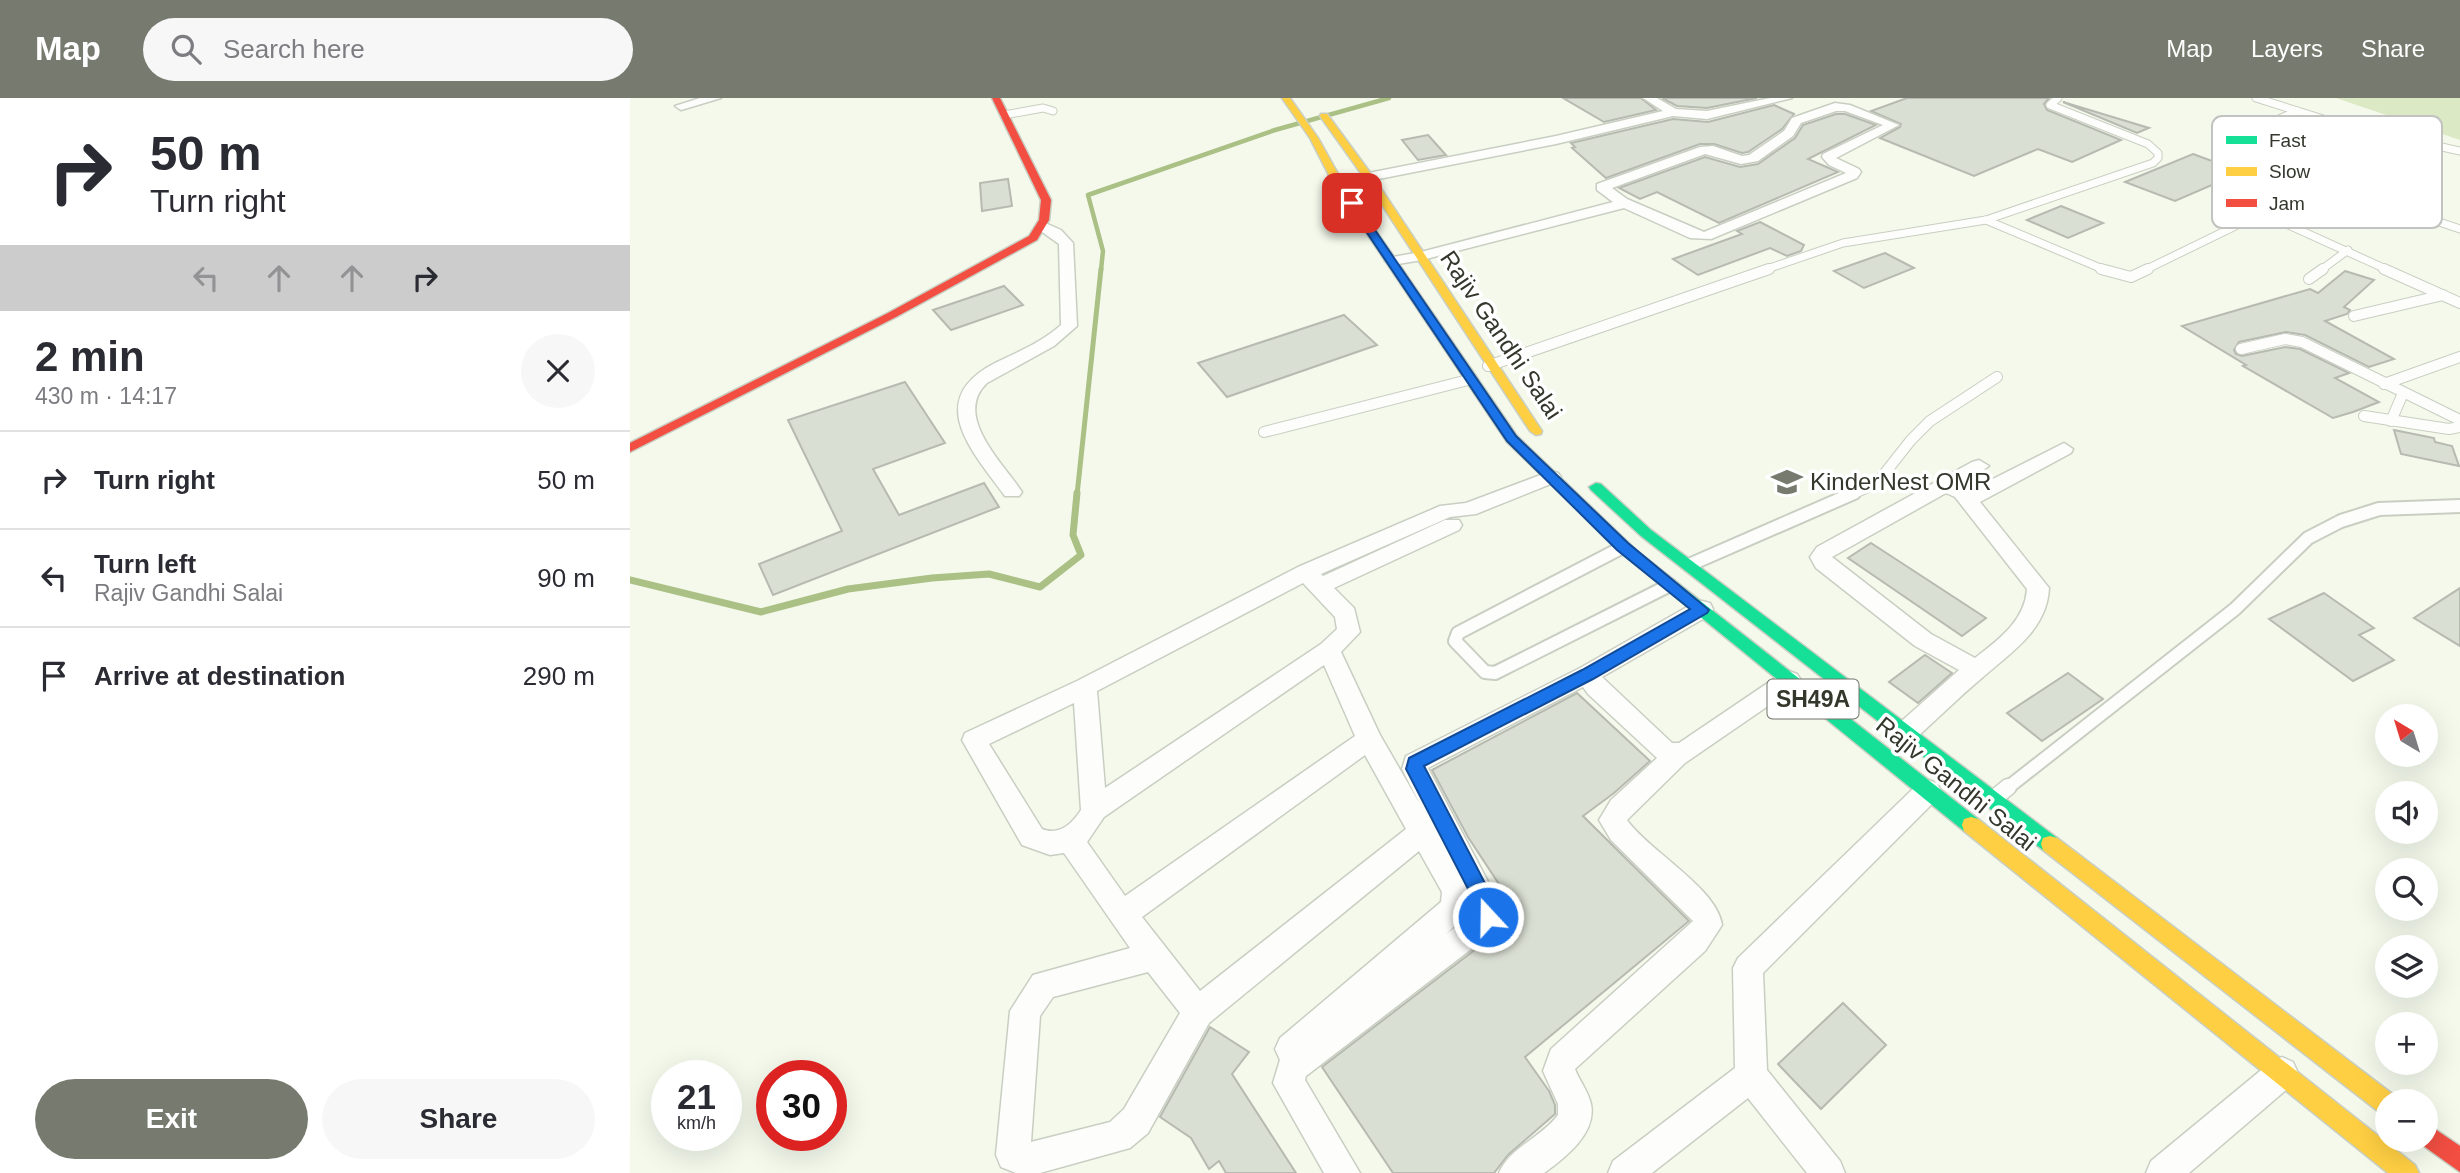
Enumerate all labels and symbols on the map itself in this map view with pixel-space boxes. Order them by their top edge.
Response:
legend [2212,116,2442,228]
text: Fast [2269,130,2307,151]
text: Slow [2269,161,2310,182]
pin [1322,173,1382,233]
text: Jam [2269,193,2305,214]
street label: Rajiv Gandhi Salai [1435,245,1568,424]
school or university icon: KinderNest OMR [1770,465,1804,499]
place label: KinderNest OMR [1810,468,1991,495]
road number: SH49A [1768,680,1858,719]
north arrow [2375,704,2438,766]
street label: Rajiv Gandhi Salai [1871,711,2042,856]
position arrow [1451,880,1525,954]
speed limit sign: 30 [756,1060,847,1151]

